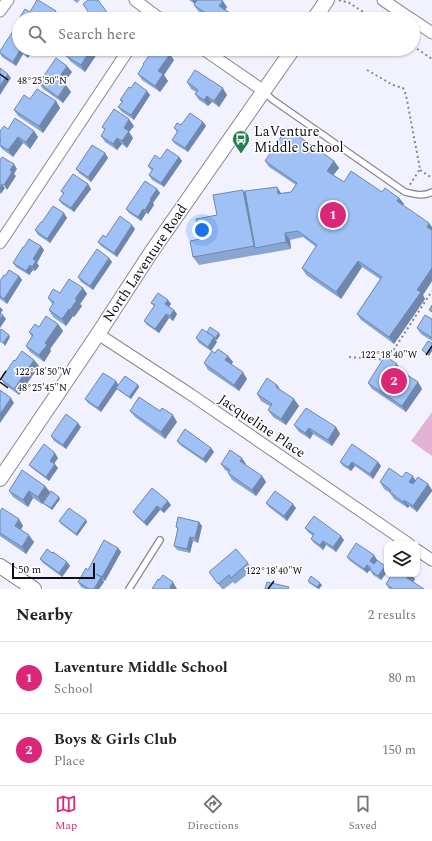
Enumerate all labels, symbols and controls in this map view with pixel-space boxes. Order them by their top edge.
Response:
search box [12,12,420,56]
icon: search [26,23,48,45]
text: Search here [58,23,136,46]
text: 48°25'50"N [17,73,67,89]
place label: LaVenture Middle School [254,121,344,158]
bus stop icon: LaVenture Middle School [231,129,251,154]
street label: North Laventure Road [98,200,193,326]
pin: 1 [320,200,346,230]
your location [192,220,212,240]
text: 122°18'40"W [361,347,418,363]
text: 122°18'50"W [15,364,72,380]
pin: 2 [381,366,407,396]
text: 48°25'45"N [17,380,67,396]
street label: Jacqueline Place [214,389,310,463]
map controls [384,541,420,577]
button: layers [384,541,420,577]
scale bar [12,561,95,580]
text: 50 m [18,561,41,578]
text: 122°18'40"W [246,563,303,579]
text: Nearby [16,602,72,628]
text: 2 results [368,605,416,625]
text: Laventure Middle School [54,656,228,679]
text: 1 [25,668,33,688]
text: 80 m [389,668,416,688]
text: School [54,679,93,699]
text: Boys & Girls Club [54,728,177,751]
text: 2 [25,740,33,760]
text: 150 m [382,740,416,760]
text: Place [54,751,85,771]
tab: Map [55,793,77,834]
tab: Directions [187,793,239,834]
tab: Saved [349,793,377,834]

